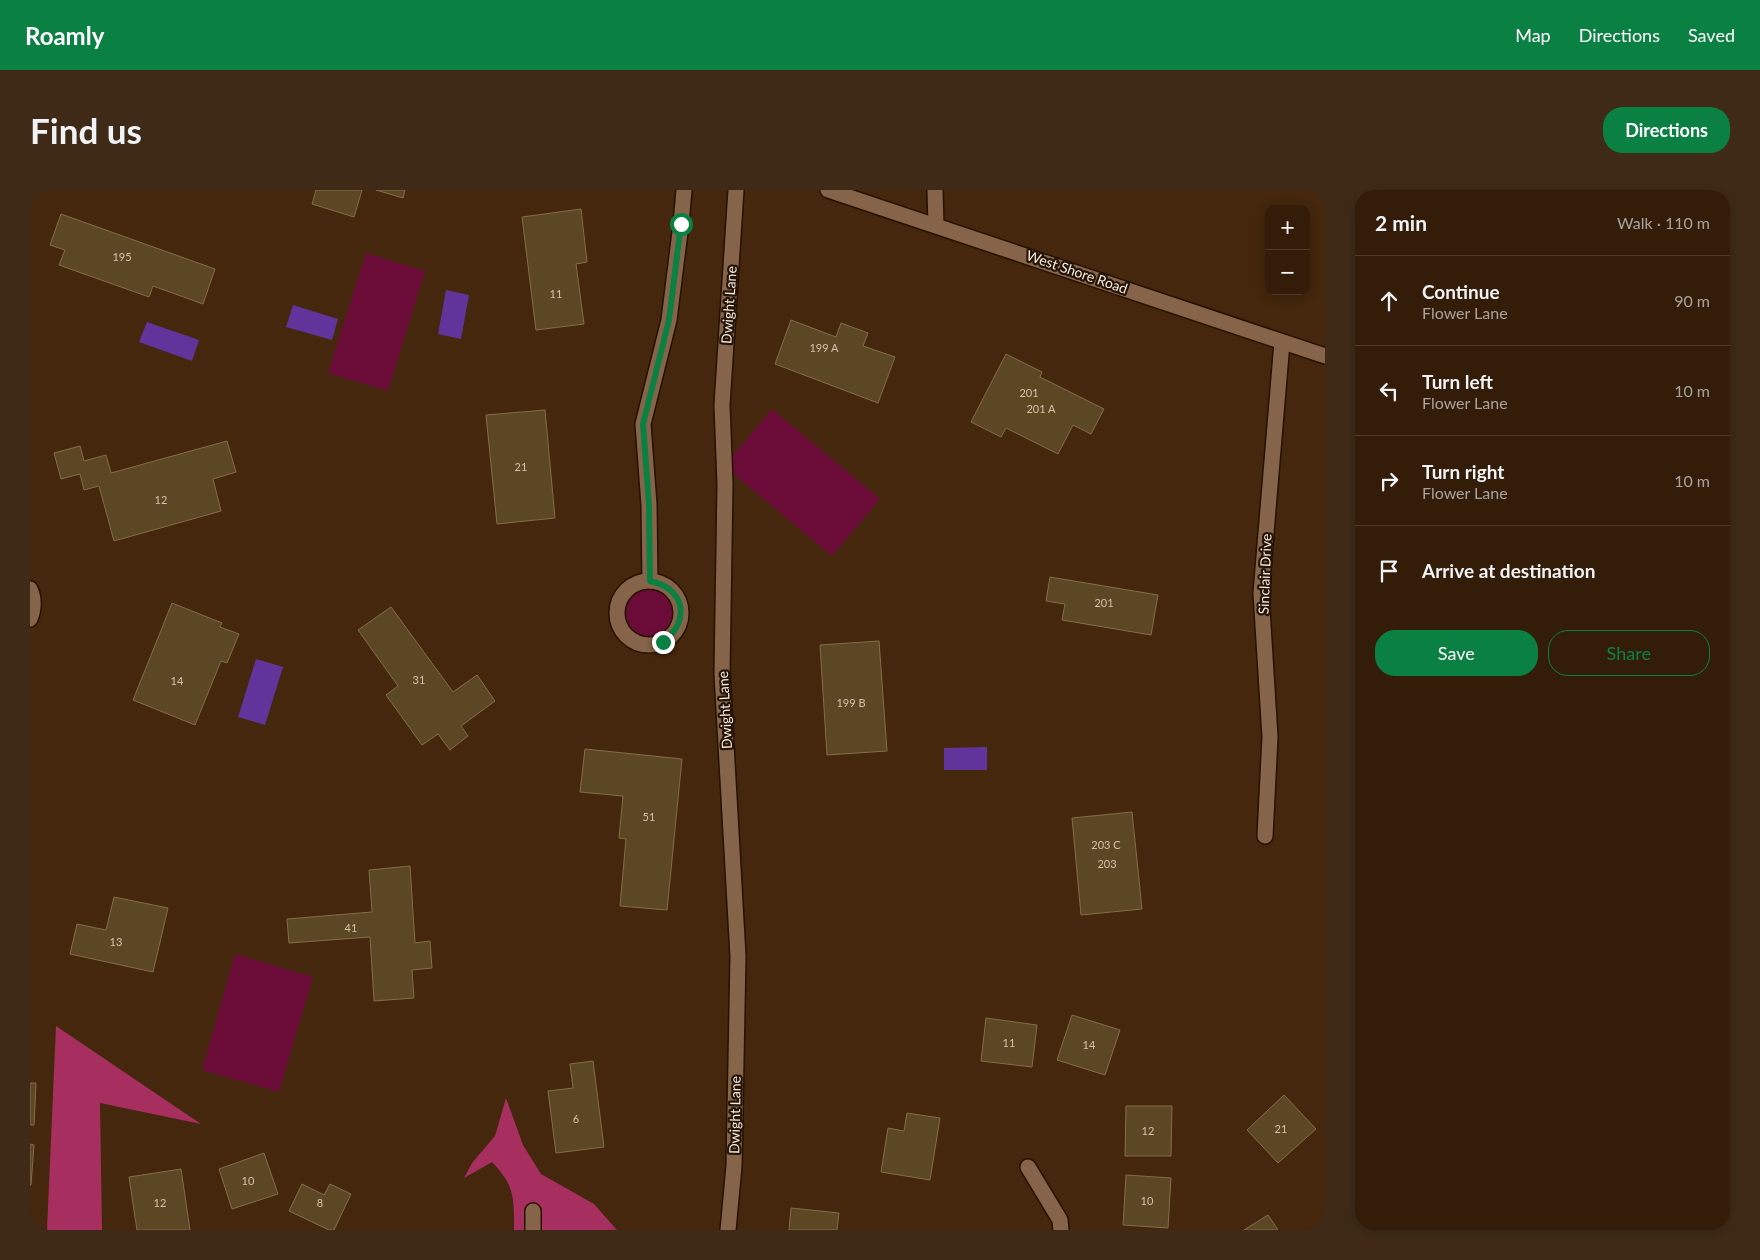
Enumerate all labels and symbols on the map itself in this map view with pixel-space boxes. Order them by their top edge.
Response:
route start [670,213,693,236]
street label: West Shore Road [1024,246,1130,297]
house number: 195 [112,250,132,263]
street label: Dwight Lane [717,265,740,344]
house number: 11 [550,287,562,300]
house number: 199 A [809,341,839,354]
house number: 201 [1019,386,1039,399]
house number: 201 A [1026,402,1056,415]
house number: 21 [515,460,527,473]
house number: 12 [155,493,167,506]
street label: Sinclair Drive [1255,533,1274,615]
house number: 201 [1094,596,1114,609]
route end [652,631,675,654]
street label: Dwight Lane [714,671,735,749]
house number: 31 [413,673,425,686]
house number: 14 [171,674,184,687]
house number: 199 B [836,696,866,709]
house number: 51 [643,810,655,823]
house number: 203 C [1091,838,1121,851]
house number: 203 [1097,857,1117,870]
house number: 41 [345,921,357,934]
house number: 13 [110,935,122,948]
house number: 11 [1003,1036,1015,1049]
house number: 14 [1083,1038,1096,1051]
street label: Dwight Lane [725,1076,744,1154]
house number: 6 [573,1112,579,1125]
house number: 21 [1275,1122,1287,1135]
house number: 12 [1142,1124,1154,1137]
house number: 10 [242,1174,255,1187]
house number: 10 [1141,1194,1154,1207]
house number: 12 [154,1196,166,1209]
house number: 8 [317,1196,323,1209]

